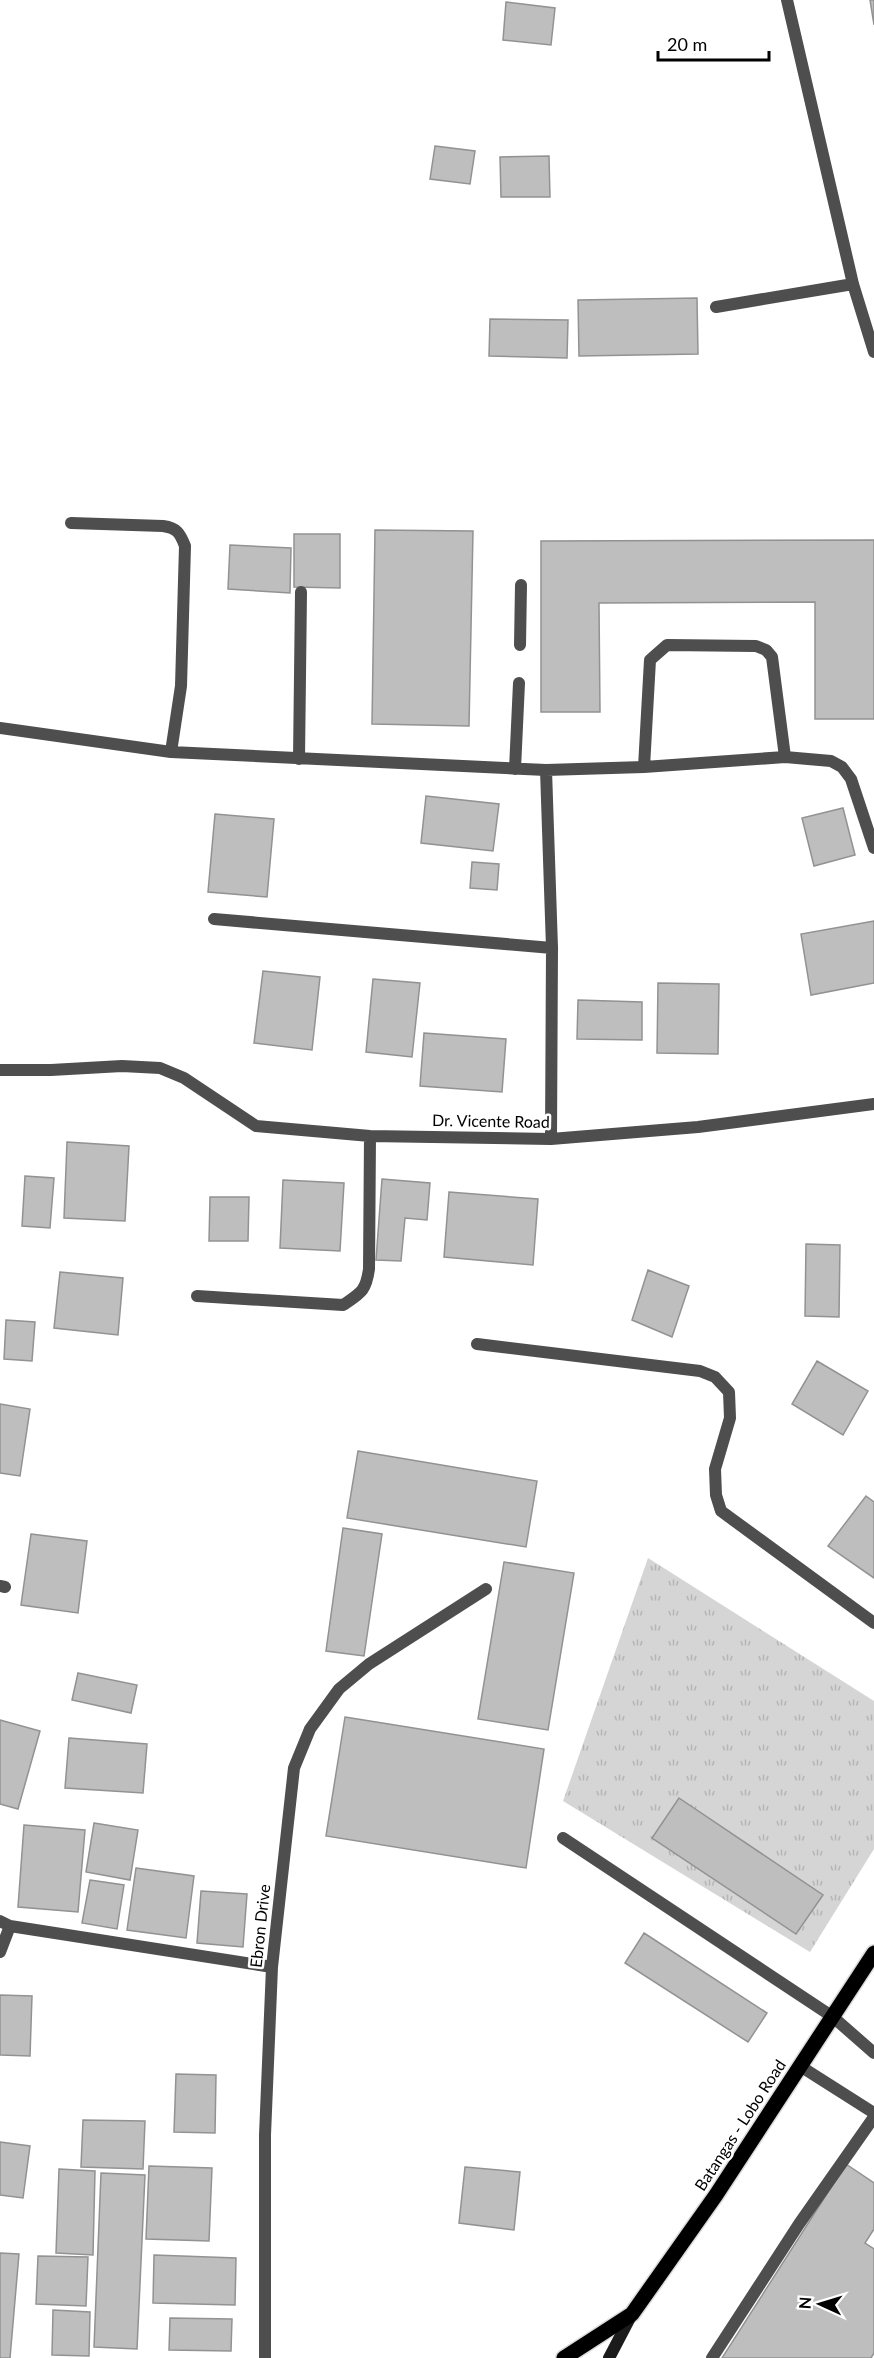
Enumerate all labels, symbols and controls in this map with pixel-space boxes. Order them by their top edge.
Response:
scale bar [658,24,769,62]
text: 20 m [667,33,707,55]
street label: Dr. Vicente Road [432,1110,550,1131]
street label: Ebron Drive [246,1883,273,1969]
street label: Batangas - Lobo Road [690,2056,789,2194]
north arrow [790,2274,850,2334]
text: N [795,2296,814,2310]

